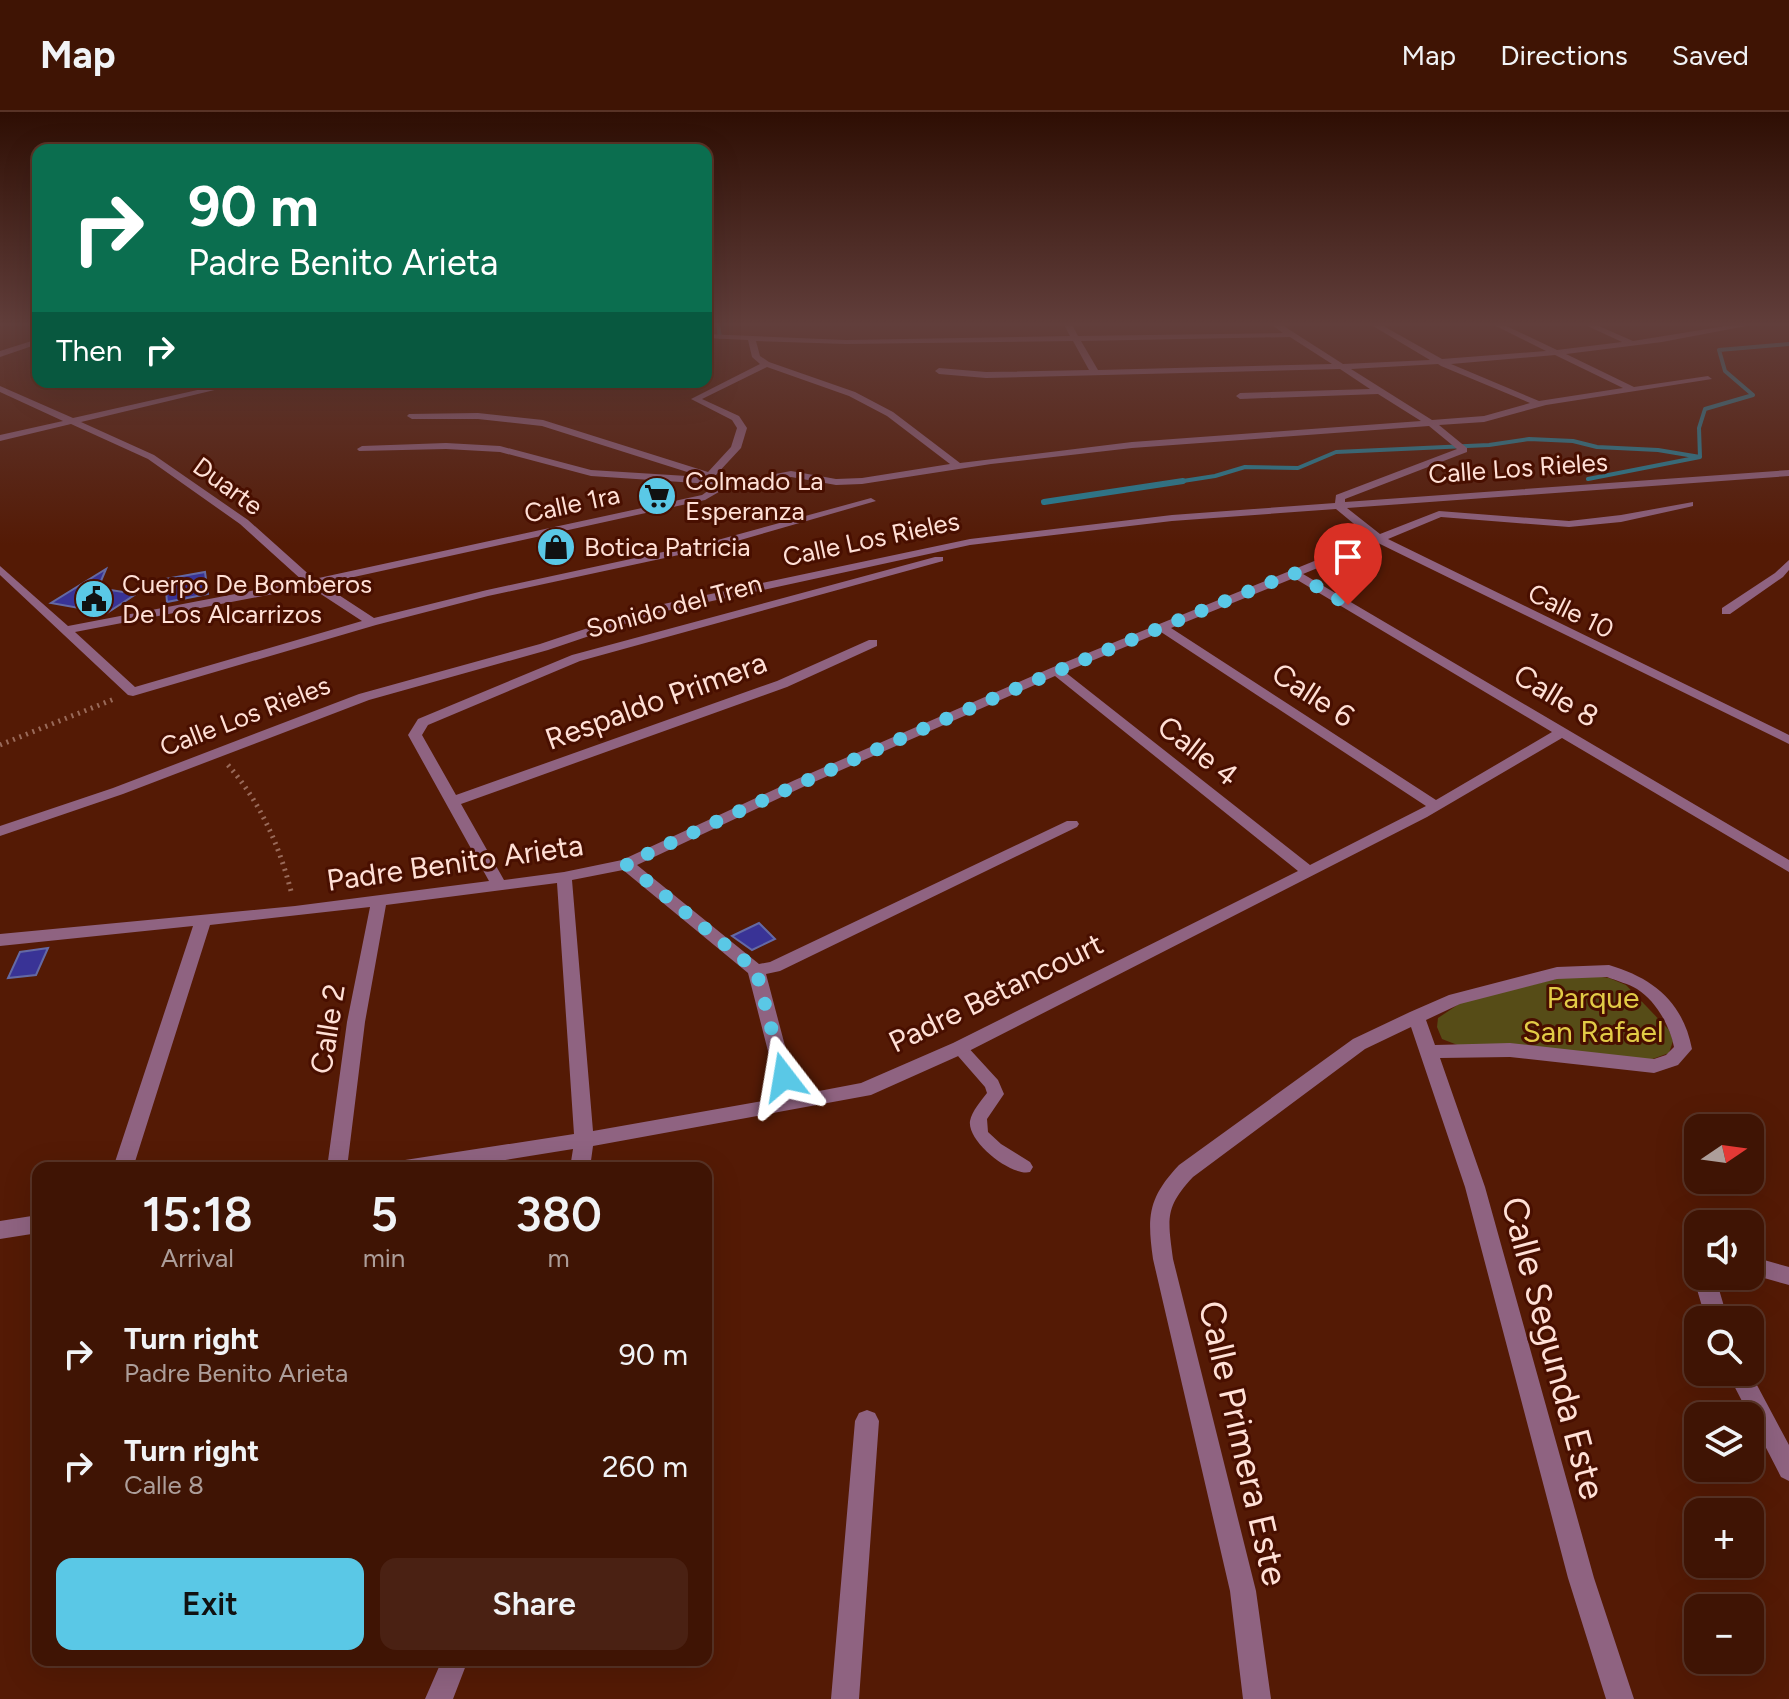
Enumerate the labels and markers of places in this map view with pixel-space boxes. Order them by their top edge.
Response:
place label: Colmado La Esperanza [685,465,823,527]
supermarket icon: Colmado La Esperanza [636,475,678,517]
pin [1314,523,1382,605]
shop icon: Botica Patricia [535,526,577,568]
place label: Botica Patricia [584,531,751,563]
place label: Cuerpo De Bomberos De Los Alcarrizos [122,568,372,630]
public building icon: Cuerpo De Bomberos De Los Alcarrizos [73,578,115,620]

